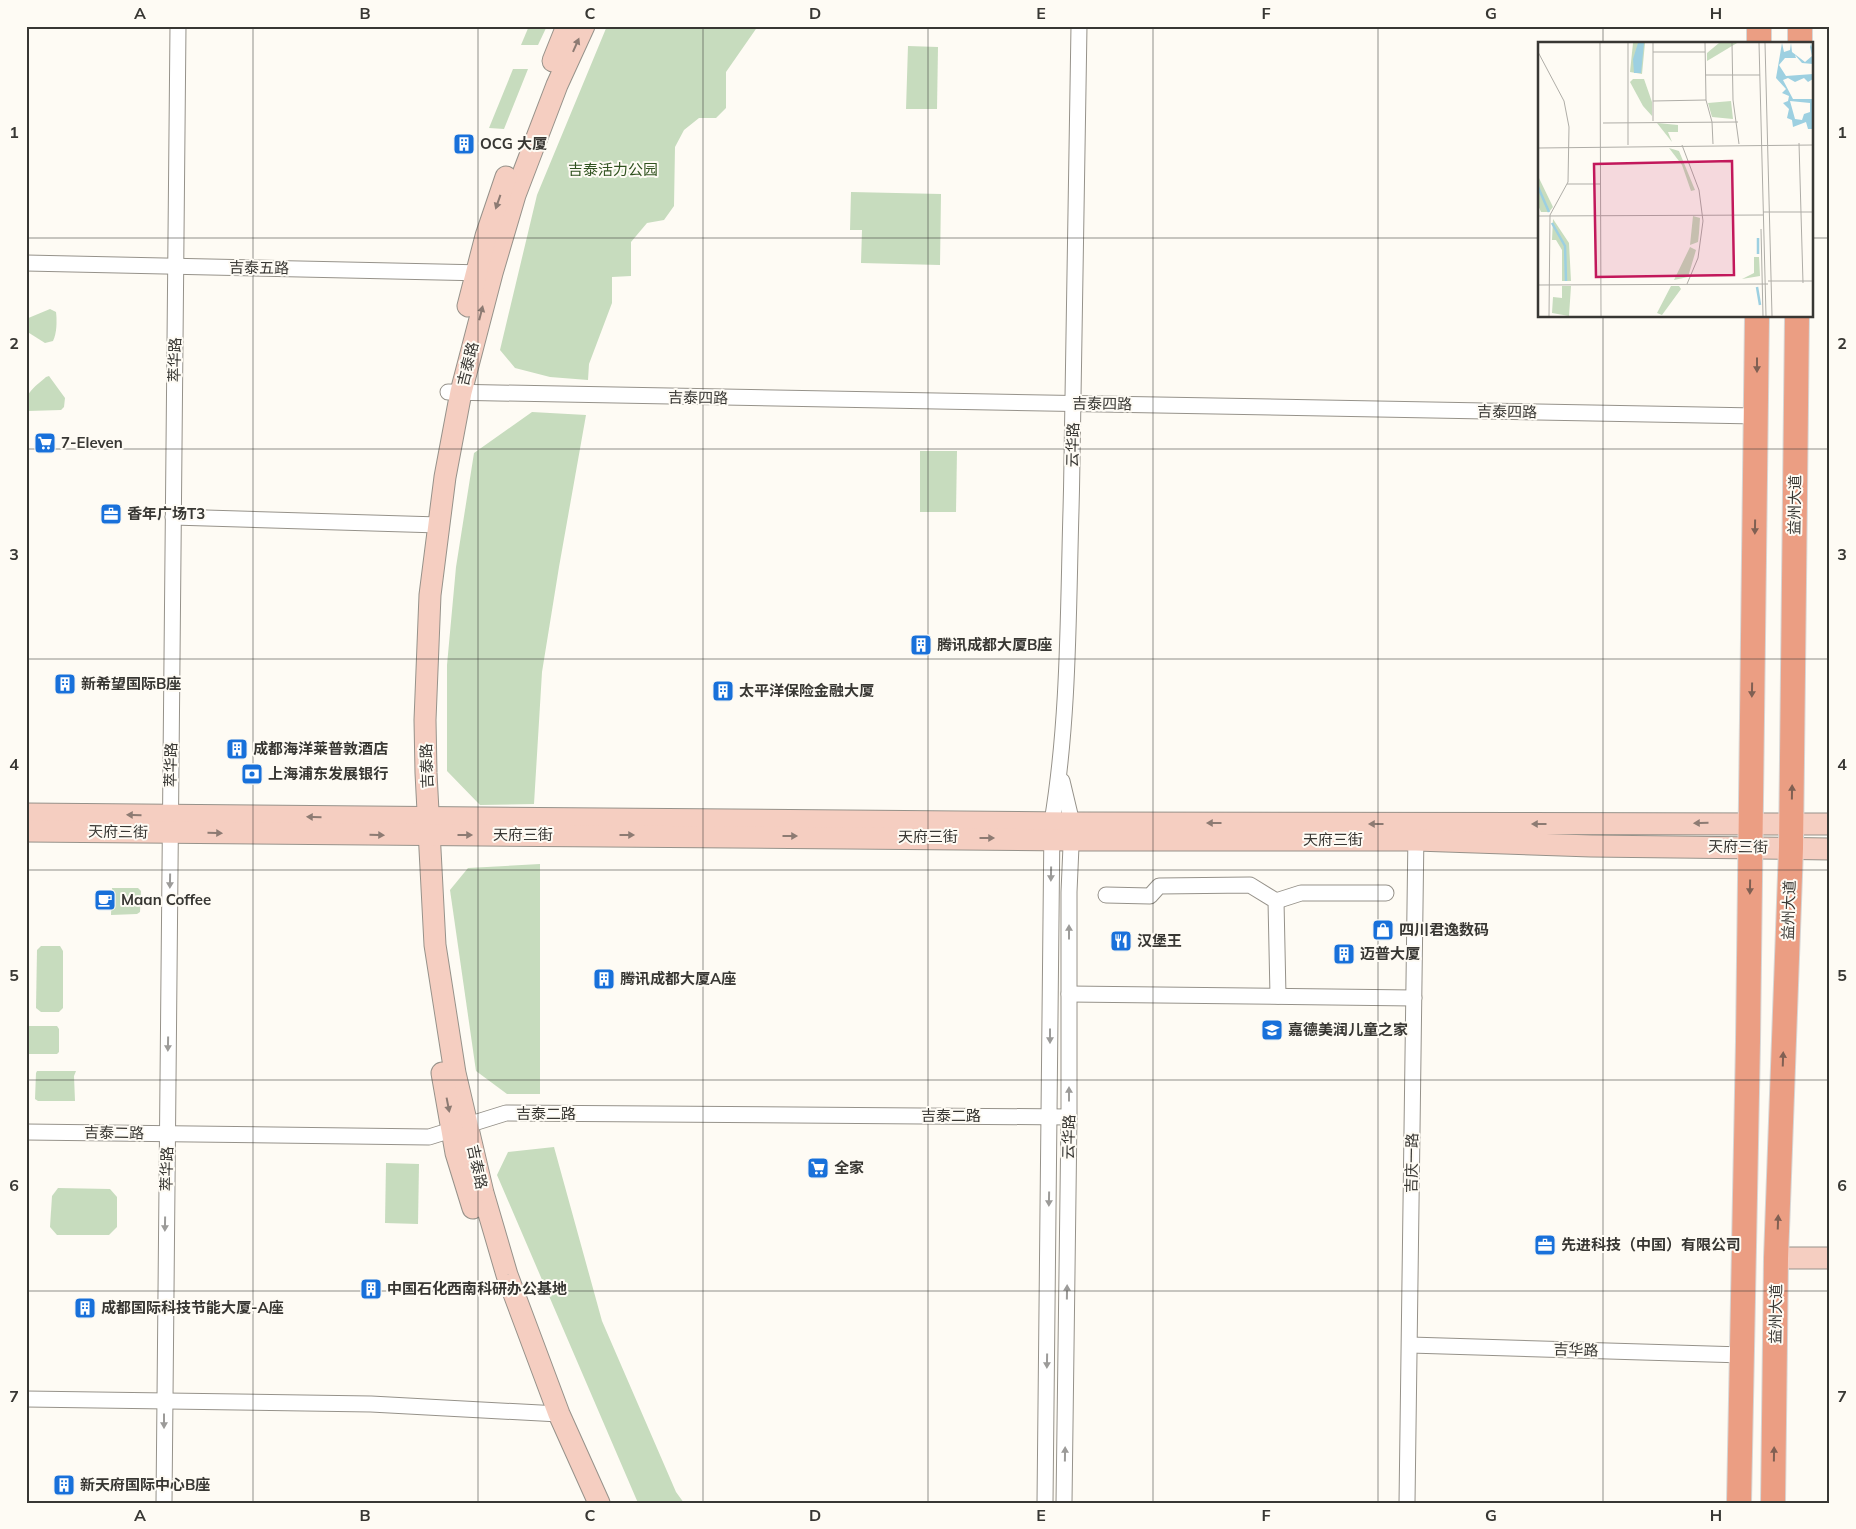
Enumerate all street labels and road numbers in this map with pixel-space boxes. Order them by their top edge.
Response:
street label: 吉泰五路 [229,257,289,278]
street label: 萃华路 [165,337,184,383]
street label: 吉泰路 [453,340,482,388]
street label: 吉泰四路 [668,387,728,408]
street label: 吉泰四路 [1072,393,1132,414]
street label: 吉泰四路 [1477,401,1537,422]
street label: 云华路 [1063,422,1082,468]
street label: 益州大道 [1784,475,1805,535]
street label: 萃华路 [161,742,180,788]
street label: 吉泰路 [416,743,437,789]
street label: 天府三街 [88,821,148,842]
street label: 天府三街 [493,825,553,844]
street label: 天府三街 [898,827,958,846]
street label: 天府三街 [1303,830,1363,849]
street label: 天府三街 [1708,836,1768,857]
street label: 益州大道 [1778,880,1799,940]
street label: 吉泰二路 [516,1104,576,1123]
street label: 吉泰二路 [921,1106,981,1125]
street label: 云华路 [1059,1114,1078,1160]
street label: 吉泰二路 [84,1122,144,1143]
street label: 吉庆一路 [1401,1133,1422,1193]
street label: 吉泰路 [464,1143,491,1191]
street label: 萃华路 [157,1146,176,1192]
street label: 益州大道 [1765,1284,1786,1344]
street label: 吉华路 [1553,1339,1599,1360]

